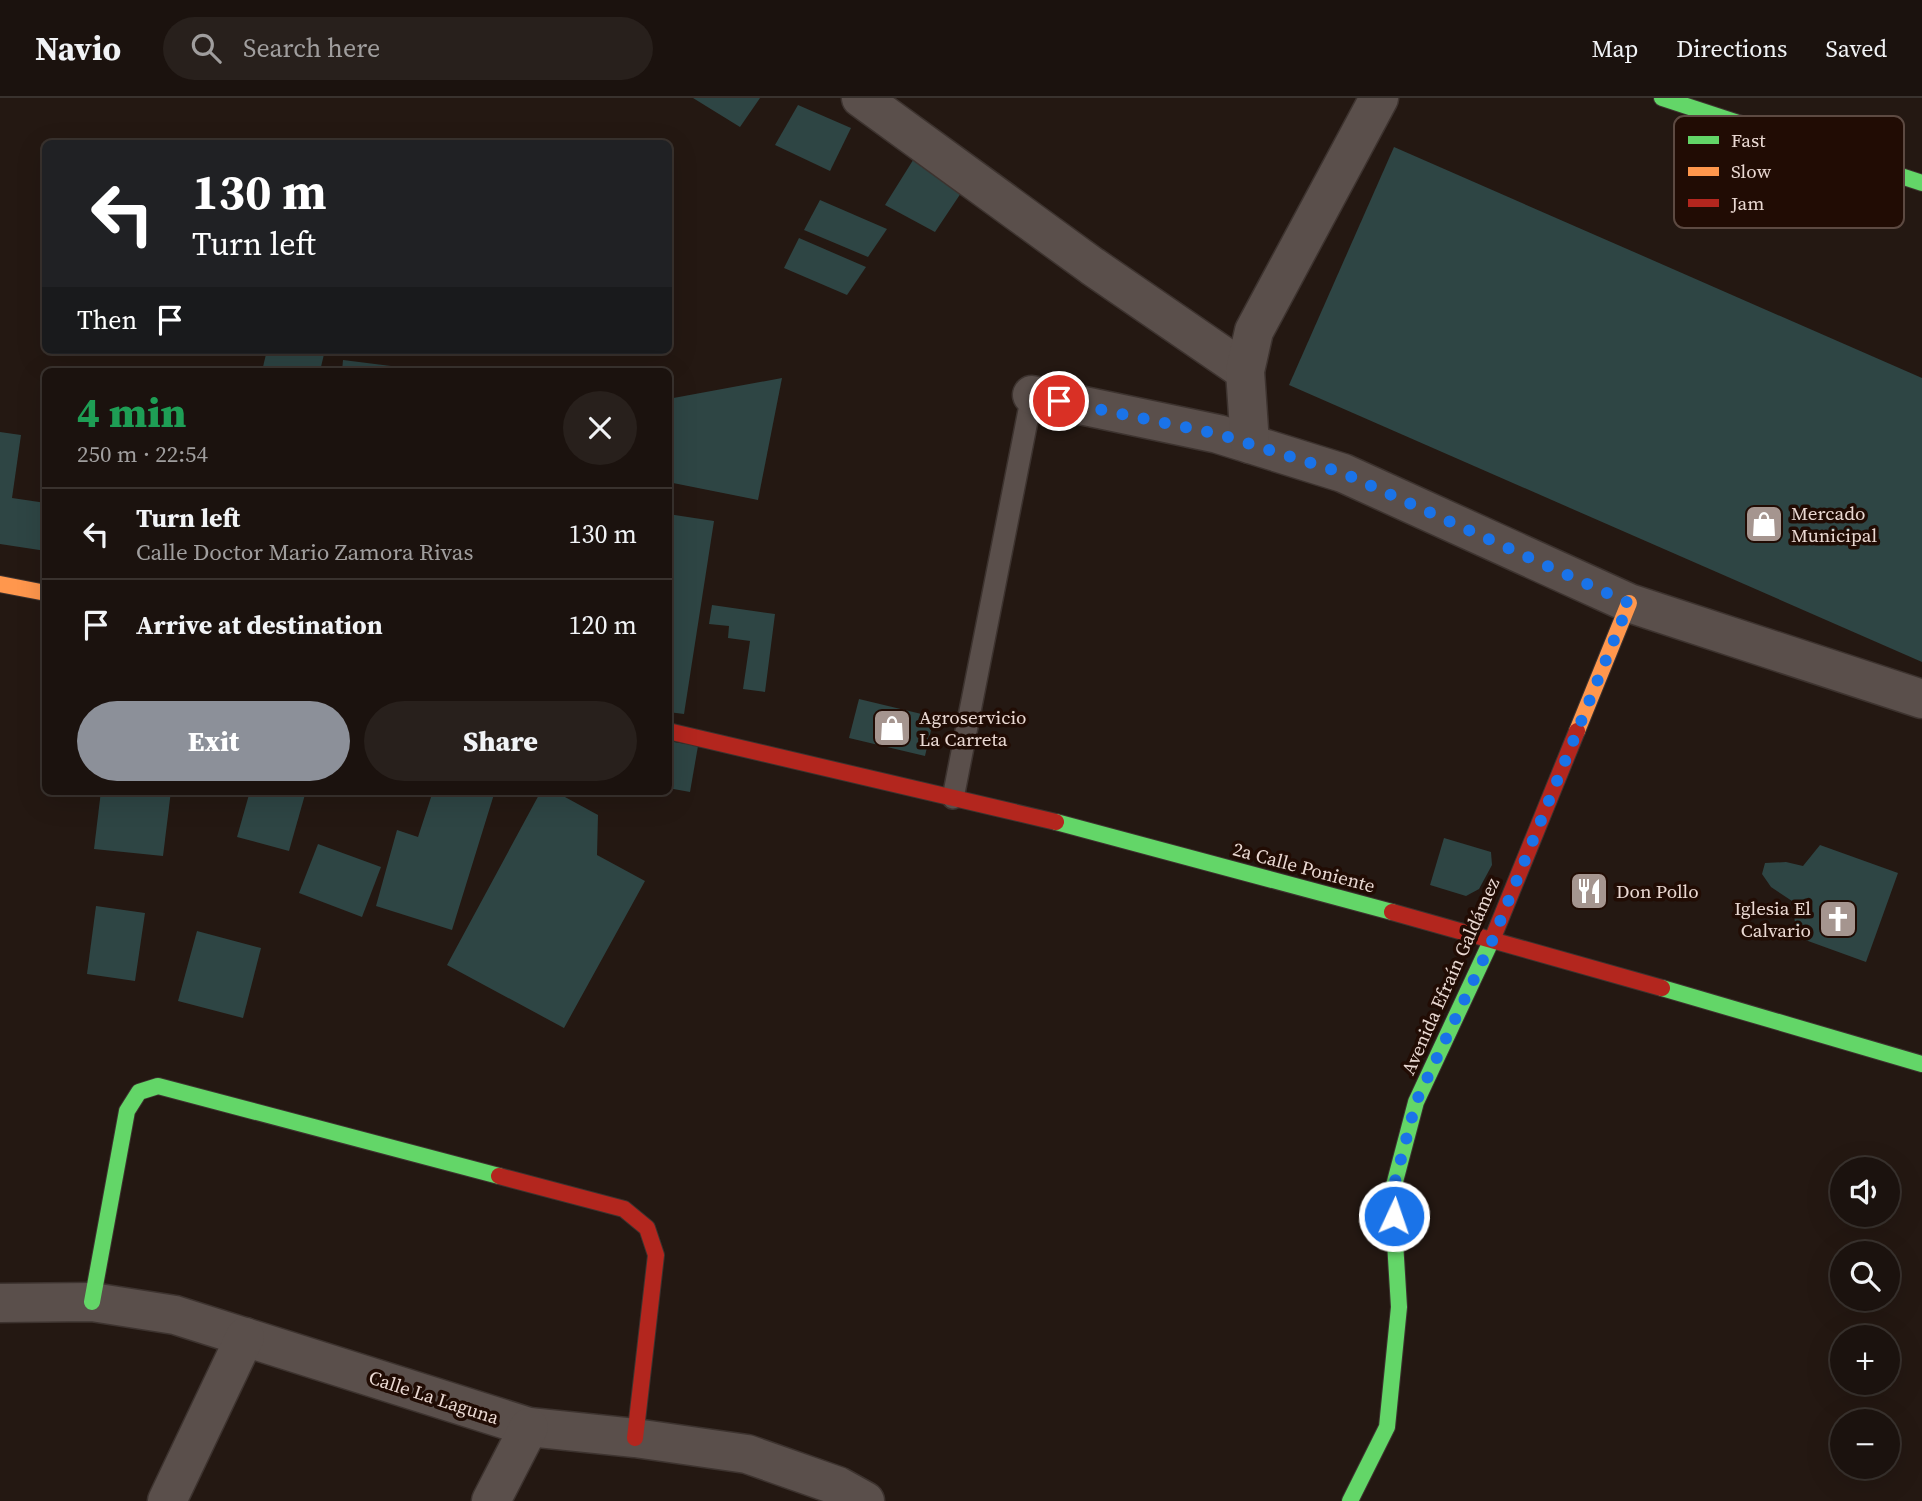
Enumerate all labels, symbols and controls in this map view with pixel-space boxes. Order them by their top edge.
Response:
search box [163,17,653,80]
text: Navio [35,26,121,71]
icon: search [187,29,225,67]
text: Search here [243,30,380,66]
text: Map [1591,32,1638,65]
text: Directions [1676,32,1787,65]
text: Saved [1825,32,1887,65]
legend [1674,116,1904,228]
text: Fast [1731,127,1766,153]
text: 130 m [192,158,327,225]
text: Slow [1731,158,1772,184]
icon: left [77,168,168,259]
text: Jam [1730,190,1764,216]
text: Turn left [192,222,316,266]
icon: arrive [151,301,189,339]
text: Then [77,302,137,338]
pin [1029,371,1089,431]
icon: arrive [1040,382,1078,420]
text: 4 min [77,383,187,441]
button: close [563,391,637,465]
text: 250 m · 22:54 [77,438,208,470]
text: Turn left [136,500,240,536]
place label: Mercado Municipal [1791,500,1877,548]
shop icon: Mercado Municipal [1743,503,1785,545]
icon: left [77,515,115,553]
text: 130 m [569,516,637,552]
text: Calle Doctor Mario Zamora Rivas [136,536,473,568]
icon: arrive [77,606,115,644]
text: Arrive at destination [136,607,383,643]
text: 120 m [569,607,637,643]
button: Exit [77,701,350,781]
button: Share [364,701,637,781]
place label: Agroservicio La Carreta [919,704,1027,752]
shop icon: Agroservicio La Carreta [871,707,913,749]
street label: 2a Calle Poniente [1230,836,1378,898]
restaurant icon: Don Pollo [1568,870,1610,912]
street label: Avenida Efraín Galdámez [1395,873,1505,1079]
place label: Don Pollo [1616,878,1699,904]
place label: Iglesia El Calvario [1734,895,1811,943]
church icon: Iglesia El Calvario [1817,898,1859,940]
map controls [1830,1157,1900,1479]
button: sound [1830,1157,1900,1227]
position arrow [1357,1179,1431,1253]
button: search [1830,1241,1900,1311]
button: + [1830,1325,1900,1395]
street label: Calle La Laguna [366,1364,503,1430]
button: − [1830,1409,1900,1479]

